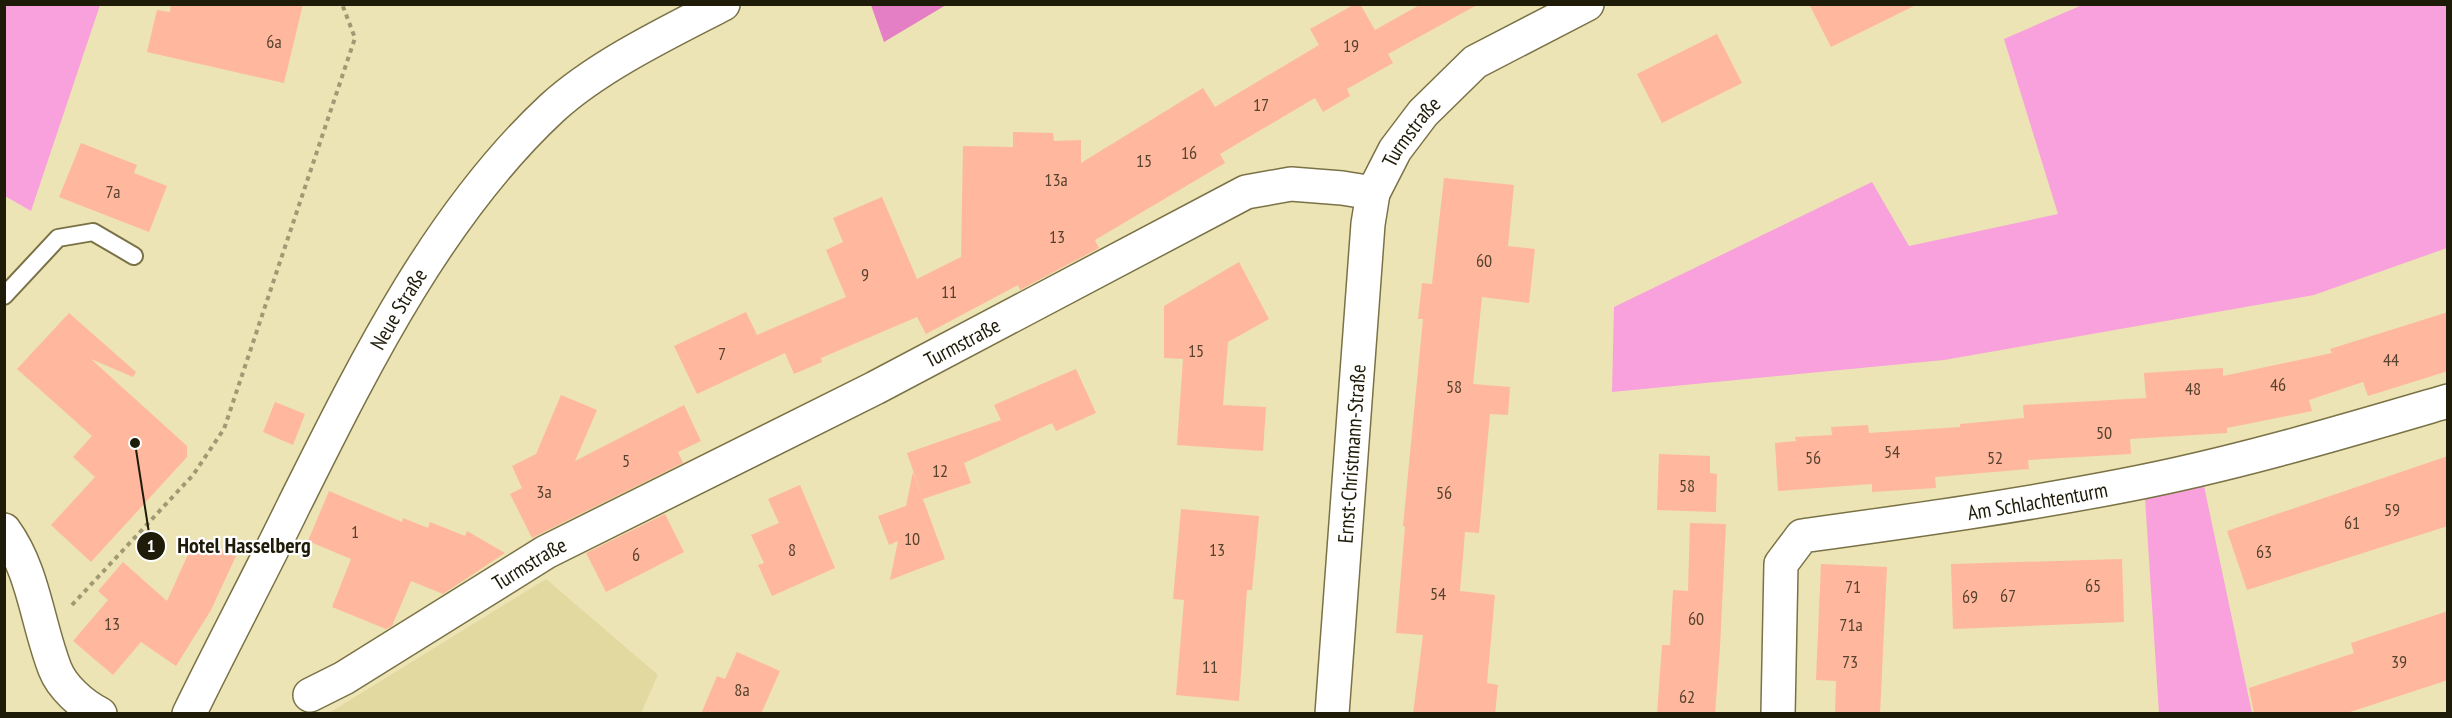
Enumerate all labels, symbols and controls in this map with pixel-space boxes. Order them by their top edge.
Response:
house number: 6a [266,30,282,53]
house number: 19 [1343,34,1359,57]
street label: Turmstraße [1375,90,1446,171]
house number: 17 [1253,93,1269,116]
house number: 16 [1181,141,1197,164]
house number: 15 [1136,149,1152,172]
house number: 13a [1044,168,1068,191]
house number: 7a [105,180,121,203]
house number: 13 [1049,225,1065,248]
house number: 60 [1476,249,1492,272]
street label: Neue Straße [363,263,433,354]
house number: 9 [861,263,869,286]
house number: 11 [941,280,957,303]
street label: Turmstraße [919,311,1005,373]
house number: 15 [1188,339,1204,362]
house number: 7 [718,342,726,365]
house number: 44 [2383,348,2399,371]
street label: Ernst-Christmann-Straße [1331,363,1371,544]
house number: 46 [2270,373,2286,396]
house number: 58 [1446,375,1462,398]
house number: 48 [2185,377,2201,400]
house number: 50 [2096,421,2112,444]
house number: 54 [1884,440,1900,463]
house number: 56 [1805,446,1821,469]
house number: 52 [1987,446,2003,469]
house number: 5 [622,449,630,472]
house number: 12 [932,459,948,482]
house number: 58 [1679,474,1695,497]
street label: Am Schlachtenturm [1965,475,2110,526]
house number: 3a [536,480,552,503]
house number: 56 [1436,481,1452,504]
house number: 59 [2384,498,2400,521]
house number: 61 [2344,511,2360,534]
house number: 1 [351,520,359,543]
callout: Hotel Hasselberg [136,526,323,566]
house number: 10 [904,527,920,550]
text: Hotel Hasselberg [177,531,311,559]
street label: Turmstraße [487,531,571,596]
text: 1 [147,534,155,557]
house number: 8 [788,538,796,561]
house number: 13 [1209,538,1225,561]
house number: 63 [2256,540,2272,563]
house number: 6 [632,543,640,566]
house number: 65 [2085,574,2101,597]
house number: 71 [1845,575,1861,598]
house number: 54 [1430,582,1446,605]
house number: 67 [2000,584,2016,607]
house number: 69 [1962,585,1978,608]
house number: 60 [1688,607,1704,630]
house number: 13 [104,612,120,635]
house number: 71a [1839,613,1863,636]
house number: 73 [1842,650,1858,673]
house number: 39 [2391,650,2407,673]
house number: 11 [1202,655,1218,678]
house number: 8a [734,678,750,701]
house number: 62 [1679,685,1695,708]

